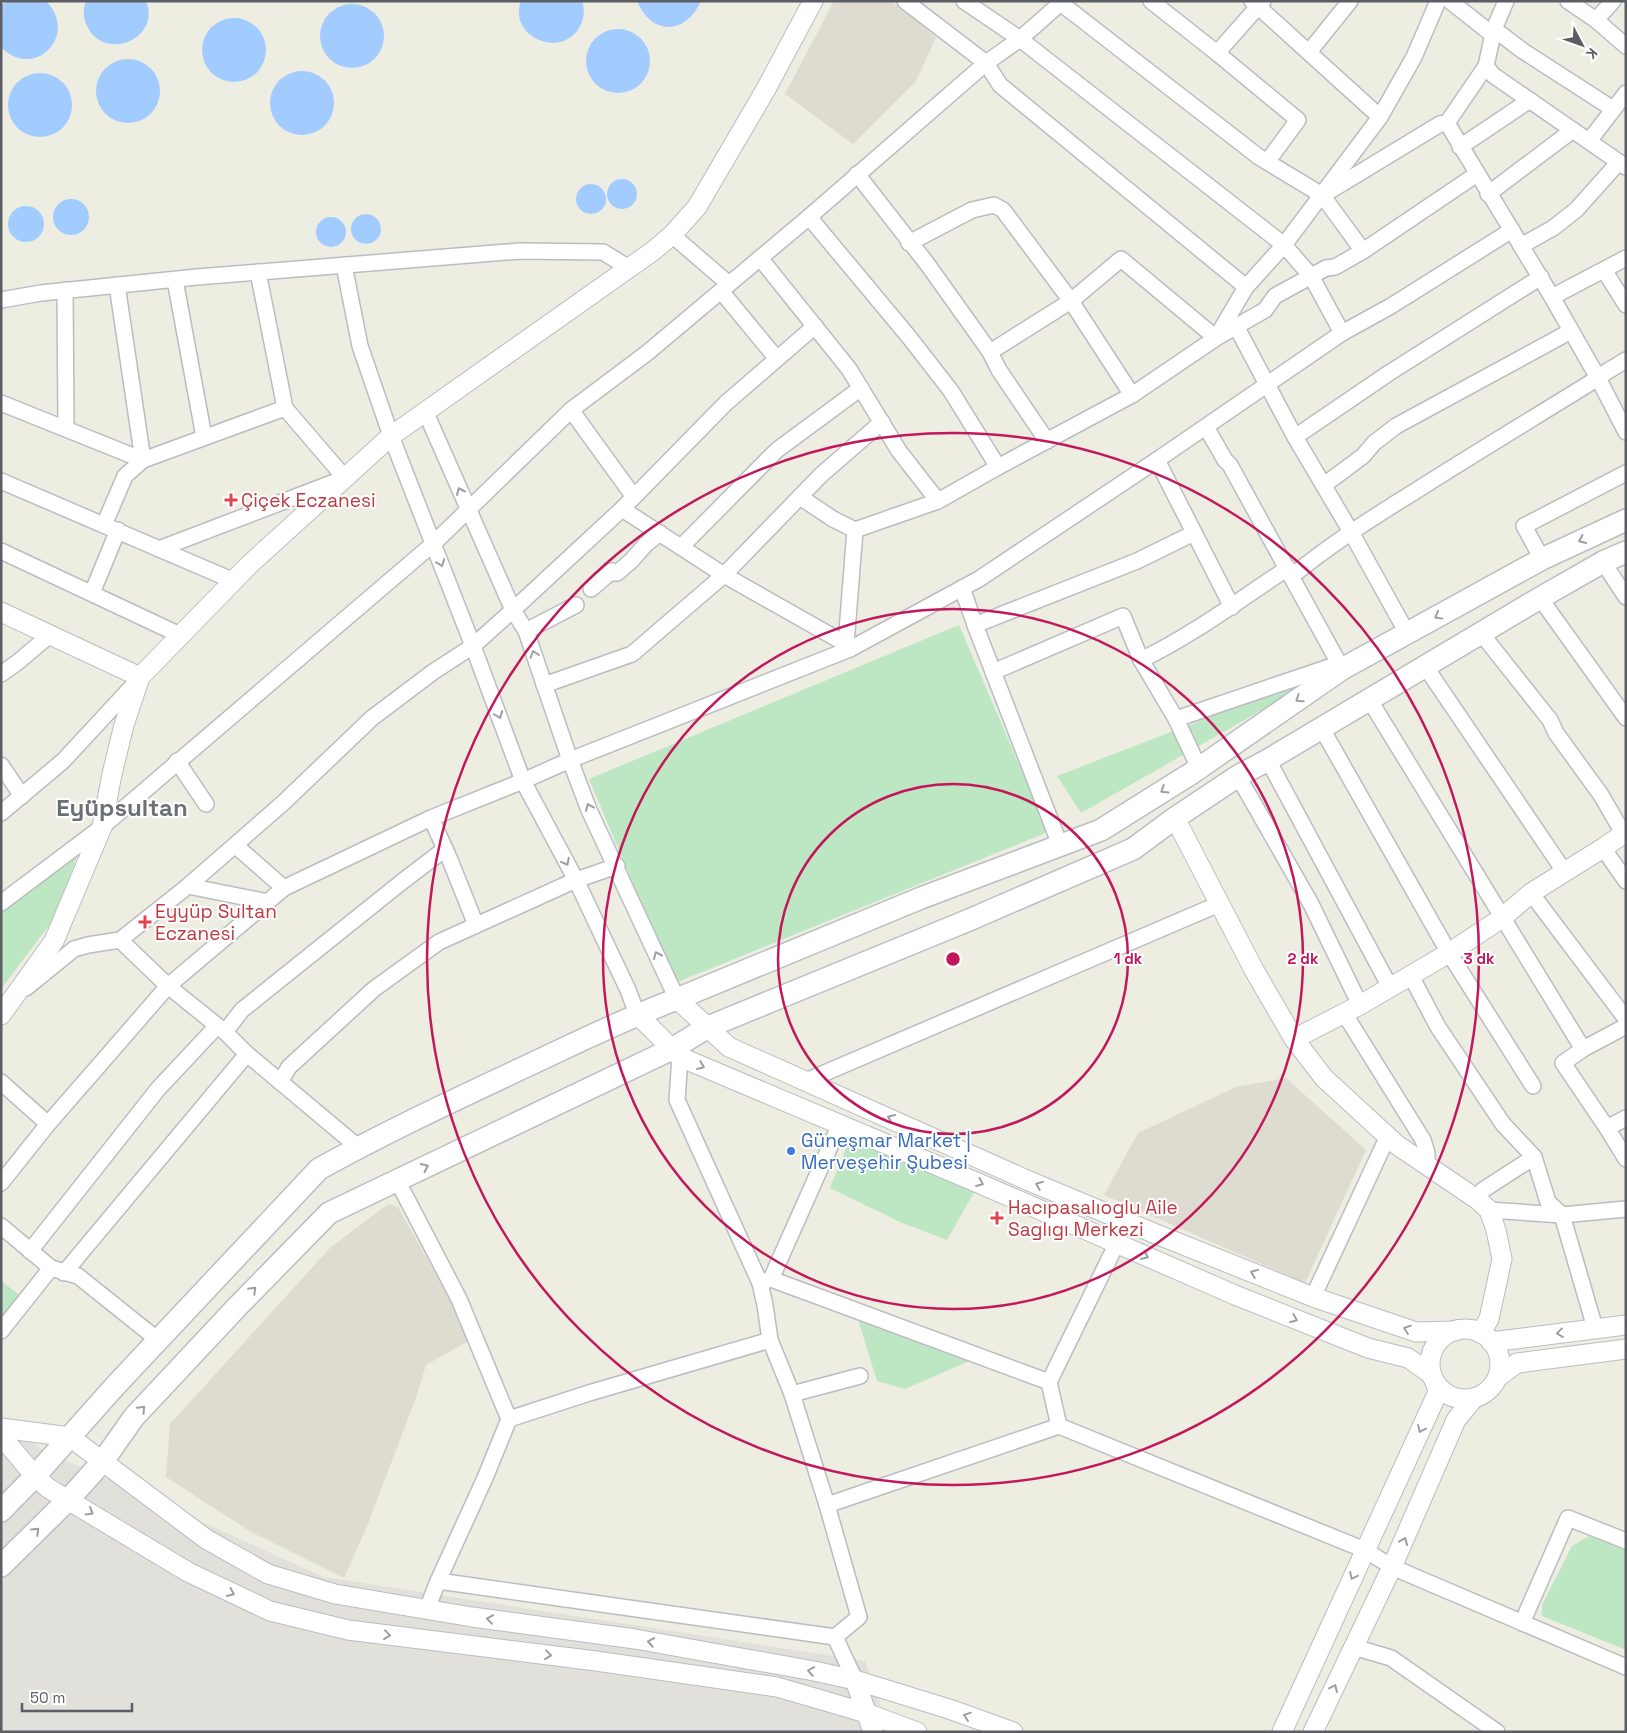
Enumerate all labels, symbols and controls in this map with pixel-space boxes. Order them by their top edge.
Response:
north arrow [1557,20,1607,70]
text: K [1582,44,1601,63]
one-way arrow [456,487,466,496]
place label: Çiçek Eczanesi [241,488,376,513]
marker: Çiçek Eczanesi [225,494,237,506]
one-way arrow [1578,534,1587,544]
one-way arrow [435,558,446,567]
one-way arrow [1434,610,1443,620]
one-way arrow [529,651,539,659]
one-way arrow [1295,693,1304,702]
one-way arrow [493,710,503,719]
one-way arrow [1160,784,1169,794]
district label: Eyüpsultan [56,792,188,823]
one-way arrow [584,803,595,812]
one-way arrow [560,857,570,866]
place label: Eyyüp Sultan Eczanesi [155,899,277,946]
marker: Eyyüp Sultan Eczanesi [139,916,151,928]
text: 1 dk [1114,949,1143,968]
text: 2 dk [1288,949,1319,968]
text: 3 dk [1464,949,1495,968]
centre of rings [944,950,962,968]
one-way arrow [652,951,663,960]
one-way arrow [696,1059,705,1070]
one-way arrow [887,1113,896,1124]
place label: Güneşmar Market | Merveşehir Şubesi [801,1128,971,1175]
marker: Güneşmar Market | Merveşehir Şubesi [785,1145,797,1157]
one-way arrow [420,1163,429,1173]
one-way arrow [975,1177,984,1188]
one-way arrow [1036,1180,1044,1190]
place label: Hacıpasalıoglu Aile Saglıgı Merkezi [1008,1195,1178,1242]
marker: Hacıpasalıoglu Aile Saglıgı Merkezi [990,1211,1004,1225]
one-way arrow [1140,1249,1149,1260]
one-way arrow [1250,1269,1259,1280]
one-way arrow [247,1287,256,1296]
one-way arrow [1289,1313,1298,1323]
one-way arrow [1403,1325,1412,1335]
one-way arrow [1556,1327,1564,1338]
one-way arrow [136,1405,145,1414]
one-way arrow [1417,1424,1427,1433]
one-way arrow [85,1506,94,1516]
one-way arrow [30,1528,39,1537]
one-way arrow [1397,1537,1408,1546]
one-way arrow [1348,1571,1359,1580]
one-way arrow [226,1586,235,1597]
one-way arrow [485,1615,494,1625]
one-way arrow [383,1629,391,1640]
one-way arrow [646,1638,655,1648]
one-way arrow [544,1649,552,1660]
one-way arrow [806,1666,815,1676]
scale bar [22,1680,132,1712]
one-way arrow [1328,1684,1338,1693]
text: 50 m [30,1688,65,1707]
one-way arrow [963,1712,971,1722]

